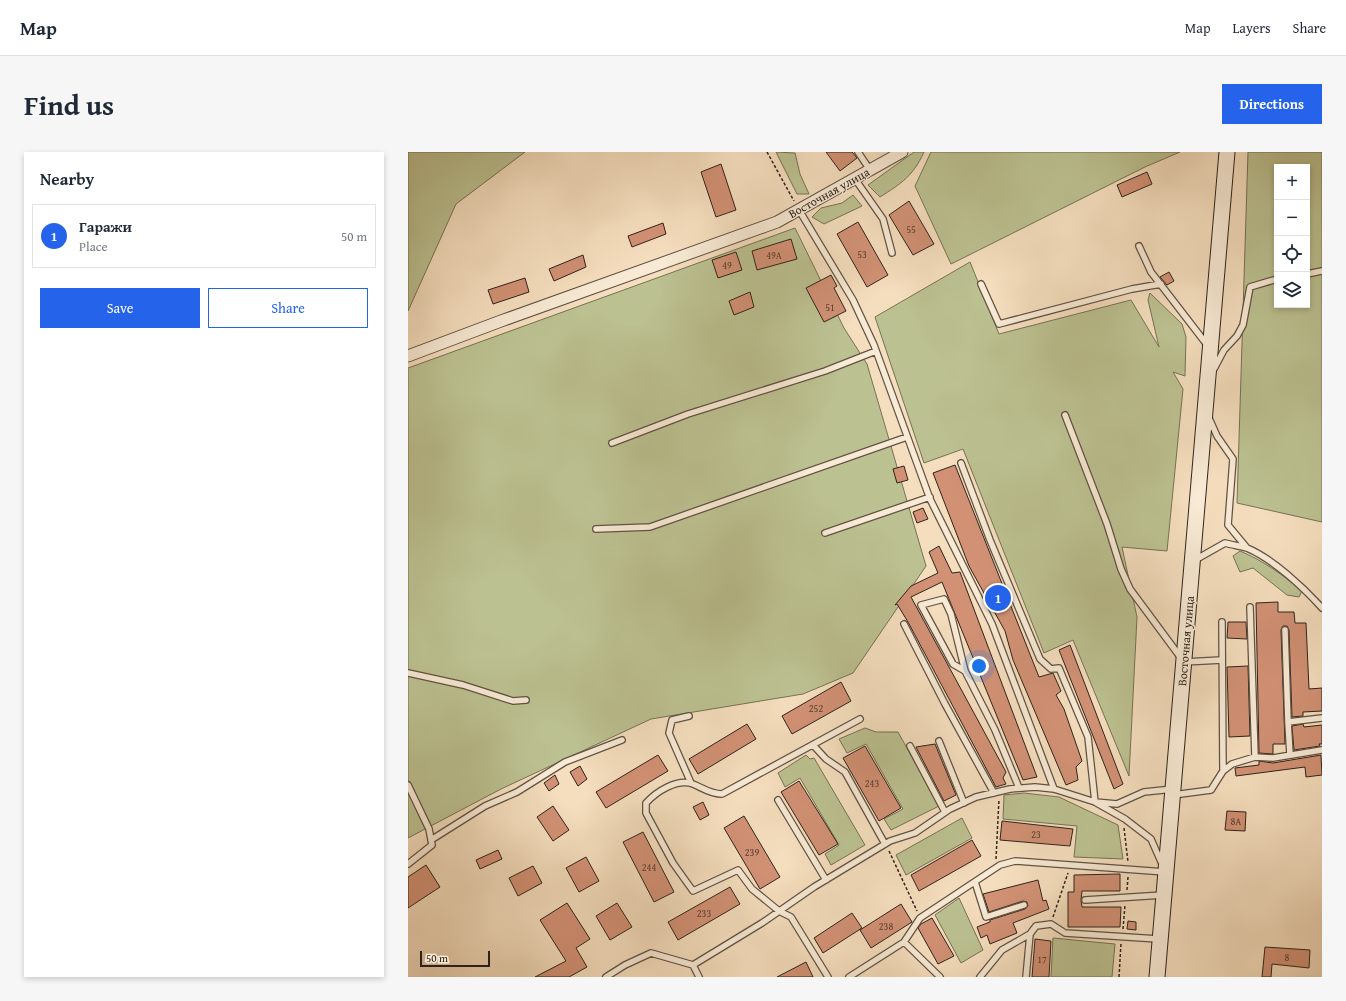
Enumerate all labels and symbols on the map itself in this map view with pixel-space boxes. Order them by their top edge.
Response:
street label: Восточная улица [785,163,873,222]
house number: 55 [906,222,916,237]
house number: 53 [857,247,867,262]
house number: 49А [766,248,782,263]
house number: 49 [722,258,732,273]
house number: 51 [825,300,835,315]
pin: 1 [985,583,1011,613]
street label: Восточная улица [1173,595,1198,687]
your location [969,656,989,676]
house number: 252 [809,701,823,716]
house number: 243 [865,776,879,791]
house number: 8А [1231,814,1241,829]
house number: 23 [1031,827,1041,842]
house number: 239 [745,845,759,860]
house number: 244 [642,860,656,875]
house number: 233 [697,906,711,921]
house number: 238 [879,919,893,934]
scale bar [420,949,490,968]
house number: 8 [1285,950,1290,965]
house number: 17 [1037,952,1047,967]

